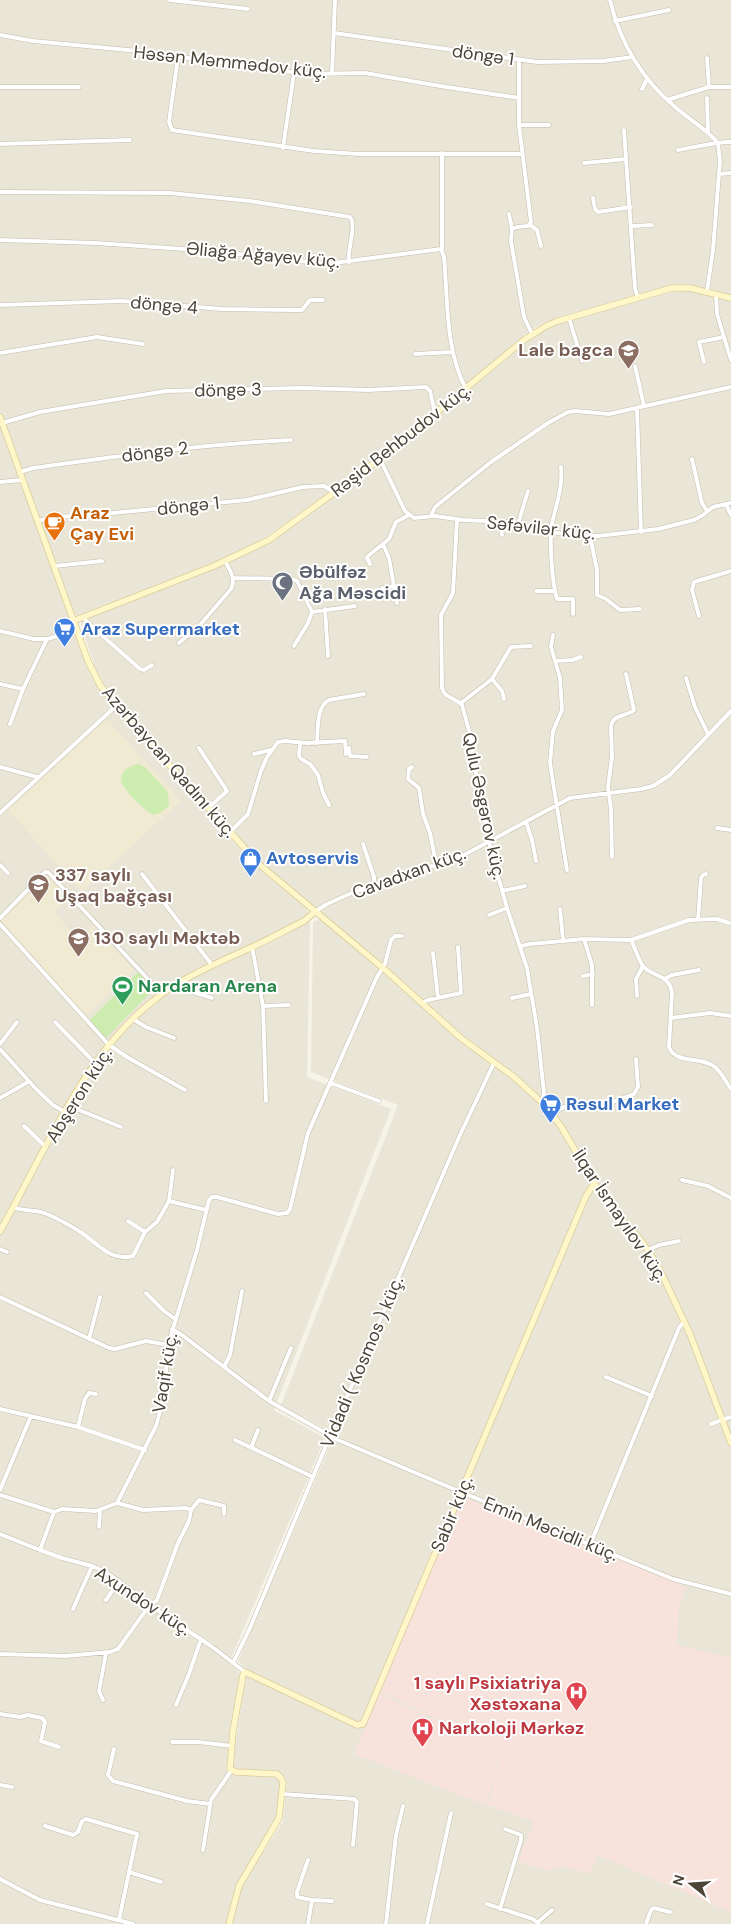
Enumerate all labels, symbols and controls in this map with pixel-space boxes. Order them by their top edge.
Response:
street label: döngə 1 [450,39,516,71]
street label: Həsən Məmmədov küç. [132,40,328,84]
street label: Əliağa Ağayev küç. [185,236,341,274]
street label: döngə 4 [129,290,199,320]
place label: Lale bagca [518,338,613,362]
school or university icon: Lale bagca [617,338,641,369]
street label: döngə 3 [194,377,262,403]
street label: Rəşid Behbudov küç. [326,378,476,502]
street label: döngə 2 [120,436,190,468]
street label: döngə 1 [156,491,220,521]
place label: Araz Çay Evi [70,501,134,546]
street label: Səfəvilər küç. [486,510,596,546]
cafe icon: Araz Çay Evi [42,511,66,542]
place label: Əbülfəz Ağa Məscidi [299,560,406,605]
mosque icon: Əbülfəz Ağa Məscidi [271,570,295,601]
supermarket icon: Araz Supermarket [53,617,77,648]
place label: Araz Supermarket [81,617,240,641]
street label: Azərbaycan Qadını küç. [96,681,242,843]
street label: Qulu Əsgərov küç. [457,730,511,882]
street label: Cavadxan küç. [349,841,469,905]
shop icon: Avtoservis [238,846,262,877]
place label: Avtoservis [266,846,359,870]
place label: 337 saylı Uşaq bağçası [55,863,172,908]
school or university icon: 337 saylı Uşaq bağçası [27,873,51,904]
school or university icon: 130 saylı Məktəb [66,926,90,957]
place label: 130 saylı Məktəb [94,926,240,950]
sports icon: Nardaran Arena [110,974,134,1005]
place label: Nardaran Arena [138,974,277,998]
street label: Abşeron küç. [40,1043,118,1147]
supermarket icon: Rəsul Market [538,1092,562,1123]
place label: Rəsul Market [566,1092,679,1116]
street label: İlqar İsmayılov küç. [567,1145,673,1287]
street label: Vidadi ( Kosmos ) küç. [315,1273,409,1451]
street label: Vaqif küç. [147,1331,183,1415]
street label: Sabir küç. [425,1472,479,1556]
street label: Emin Məcidli küç. [480,1491,622,1567]
street label: Axundov küç. [90,1561,196,1641]
place label: 1 saylı Psixiatriya Xəstəxana [414,1671,561,1716]
hospital icon: 1 saylı Psixiatriya Xəstəxana [565,1681,589,1712]
hospital icon: Narkoloji Mərkəz [411,1716,435,1747]
place label: Narkoloji Mərkəz [439,1716,584,1740]
north arrow [666,1859,716,1909]
text: N [668,1873,689,1888]

